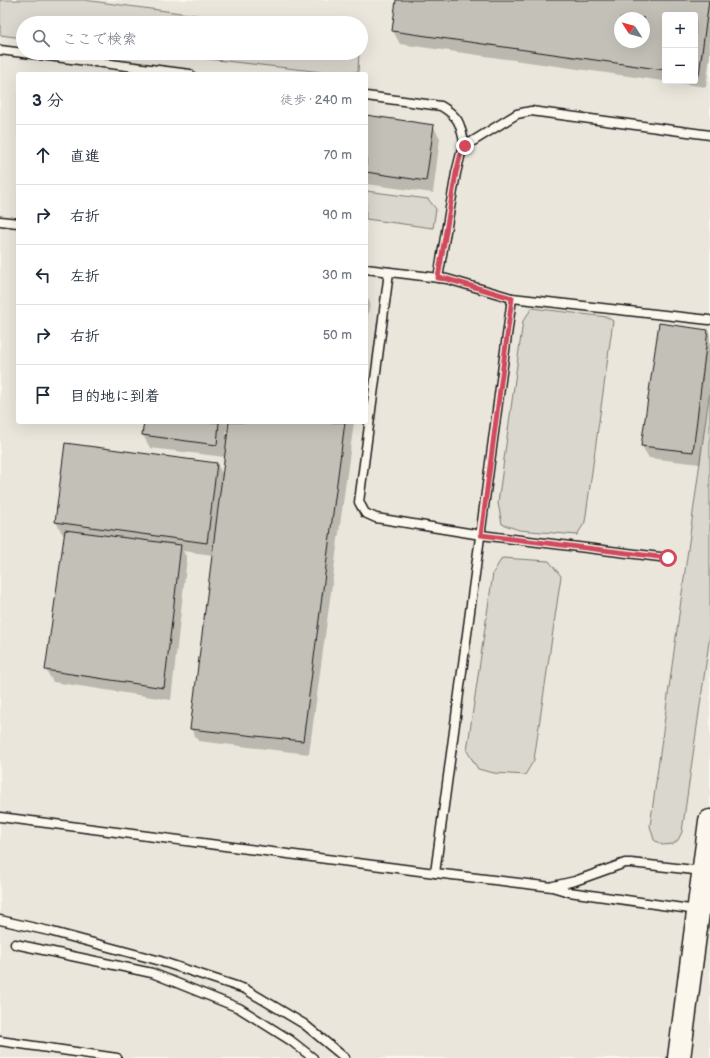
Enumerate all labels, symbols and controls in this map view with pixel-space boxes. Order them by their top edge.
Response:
north arrow [614,12,650,48]
map controls [662,12,698,84]
button: + [662,12,698,48]
search box [16,16,368,60]
icon: search [30,27,52,49]
text: ここで検索 [62,30,137,49]
button: − [662,48,698,84]
text: 3 分 [32,91,64,111]
text: 徒歩 · 240 m [280,92,352,108]
route end [456,137,474,155]
icon: ahead [32,144,54,166]
text: 直進 [70,147,100,166]
text: 70 m [324,147,352,163]
icon: right [32,204,54,226]
text: 右折 [70,207,100,226]
text: 90 m [323,207,352,223]
icon: left [32,264,54,286]
text: 左折 [70,267,100,286]
text: 30 m [322,267,352,283]
icon: right [32,324,54,346]
text: 右折 [70,327,100,346]
text: 50 m [323,327,352,343]
icon: arrive [32,384,54,406]
text: 目的地に到着 [70,387,160,406]
route start [659,549,677,567]

